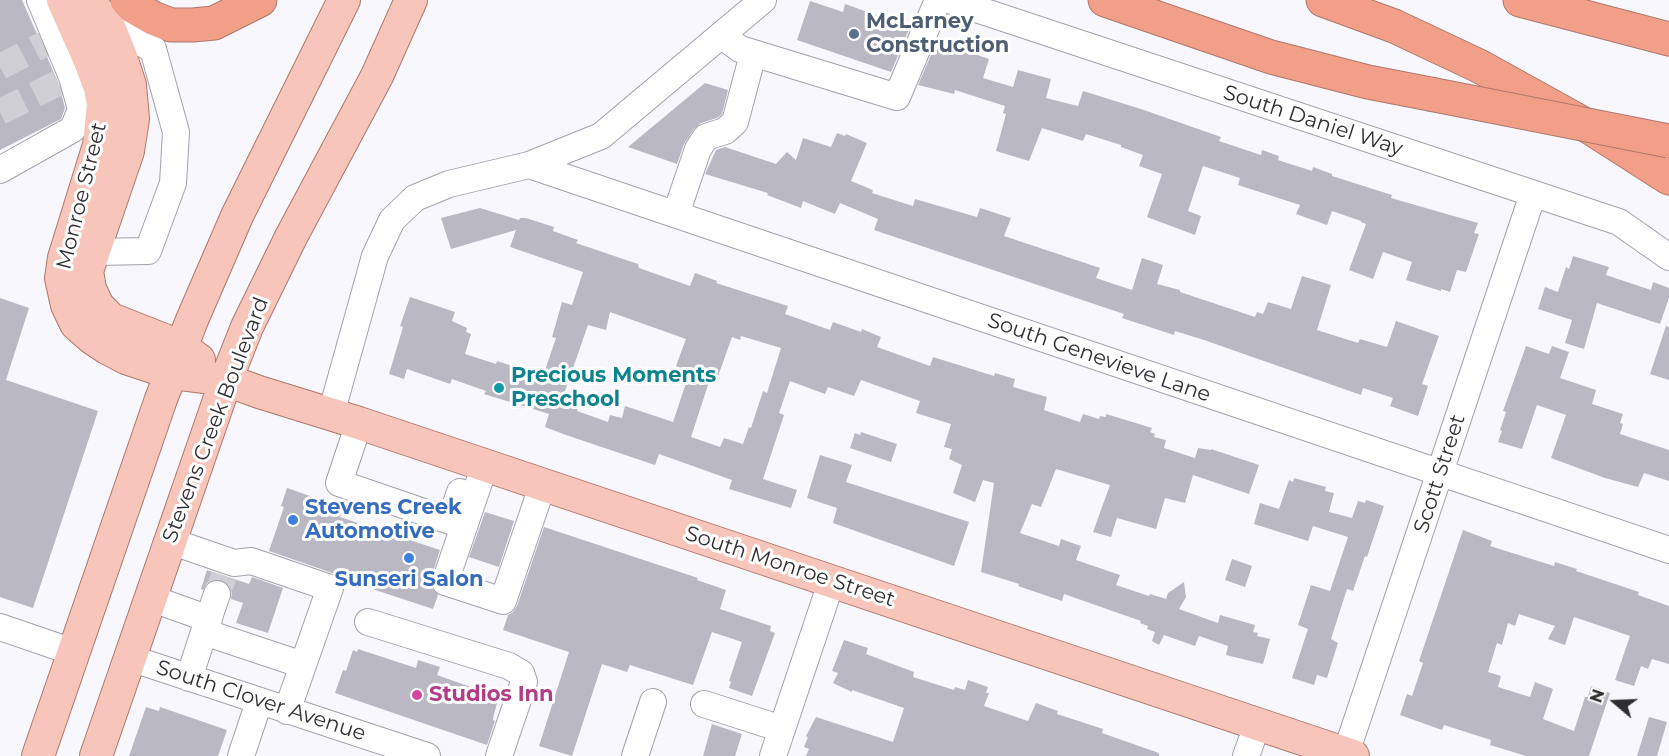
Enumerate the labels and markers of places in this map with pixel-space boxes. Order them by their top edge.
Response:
place label: McLarney Construction [866,9,1009,59]
marker: McLarney Construction [847,27,861,41]
place label: Precious Moments Preschool [511,363,716,413]
marker: Precious Moments Preschool [492,381,506,395]
place label: Stevens Creek Automotive [305,495,462,545]
marker: Stevens Creek Automotive [286,513,300,527]
marker: Sunseri Salon [402,551,416,565]
place label: Sunseri Salon [335,567,483,593]
place label: Studios Inn [429,682,554,708]
marker: Studios Inn [410,688,424,702]

